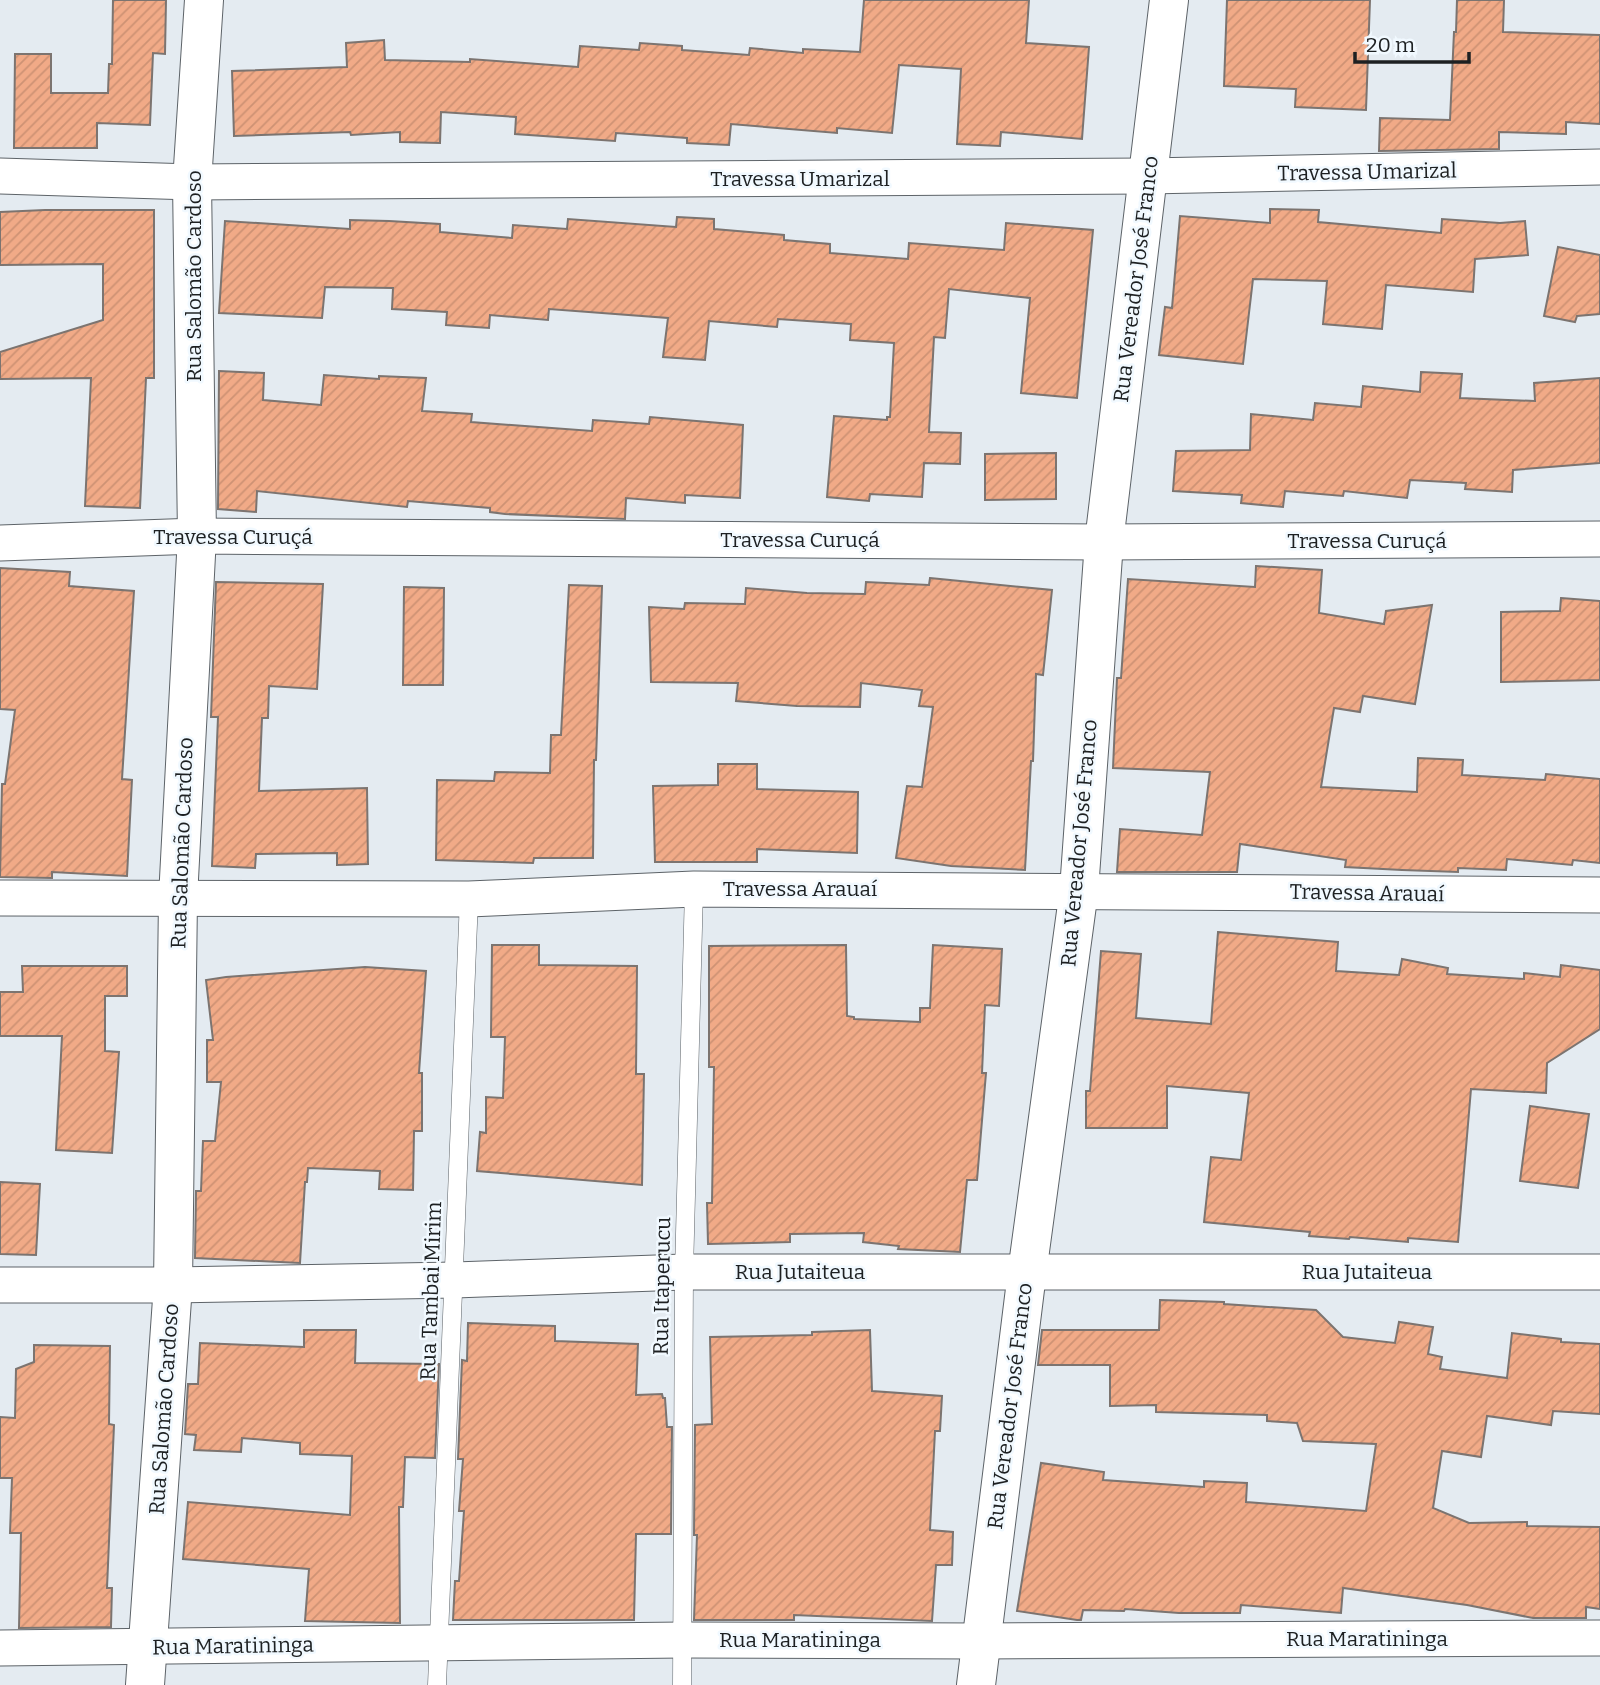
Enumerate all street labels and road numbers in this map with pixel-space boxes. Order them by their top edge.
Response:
street label: Rua Vereador José Franco [1108,154,1164,404]
street label: Travessa Umarizal [1277,157,1457,187]
street label: Travessa Umarizal [710,166,890,192]
street label: Rua Salomão Cardoso [181,170,207,382]
street label: Travessa Curuçá [153,524,313,550]
street label: Travessa Curuçá [720,527,880,553]
street label: Travessa Curuçá [1287,528,1447,554]
street label: Rua Vereador José Franco [1055,718,1103,968]
street label: Rua Salomão Cardoso [165,737,199,949]
street label: Travessa Arauaí [723,876,878,902]
street label: Travessa Arauaí [1289,879,1445,907]
street label: Rua Tambai Mirim [415,1201,447,1381]
street label: Rua Itaperucu [648,1217,676,1355]
street label: Rua Jutaiteua [735,1259,866,1285]
street label: Rua Jutaiteua [1302,1259,1433,1285]
street label: Rua Vereador José Franco [982,1281,1038,1531]
street label: Rua Salomão Cardoso [144,1302,184,1516]
street label: Rua Maratininga [1286,1626,1448,1652]
street label: Rua Maratininga [719,1627,881,1653]
street label: Rua Maratininga [152,1632,315,1660]

